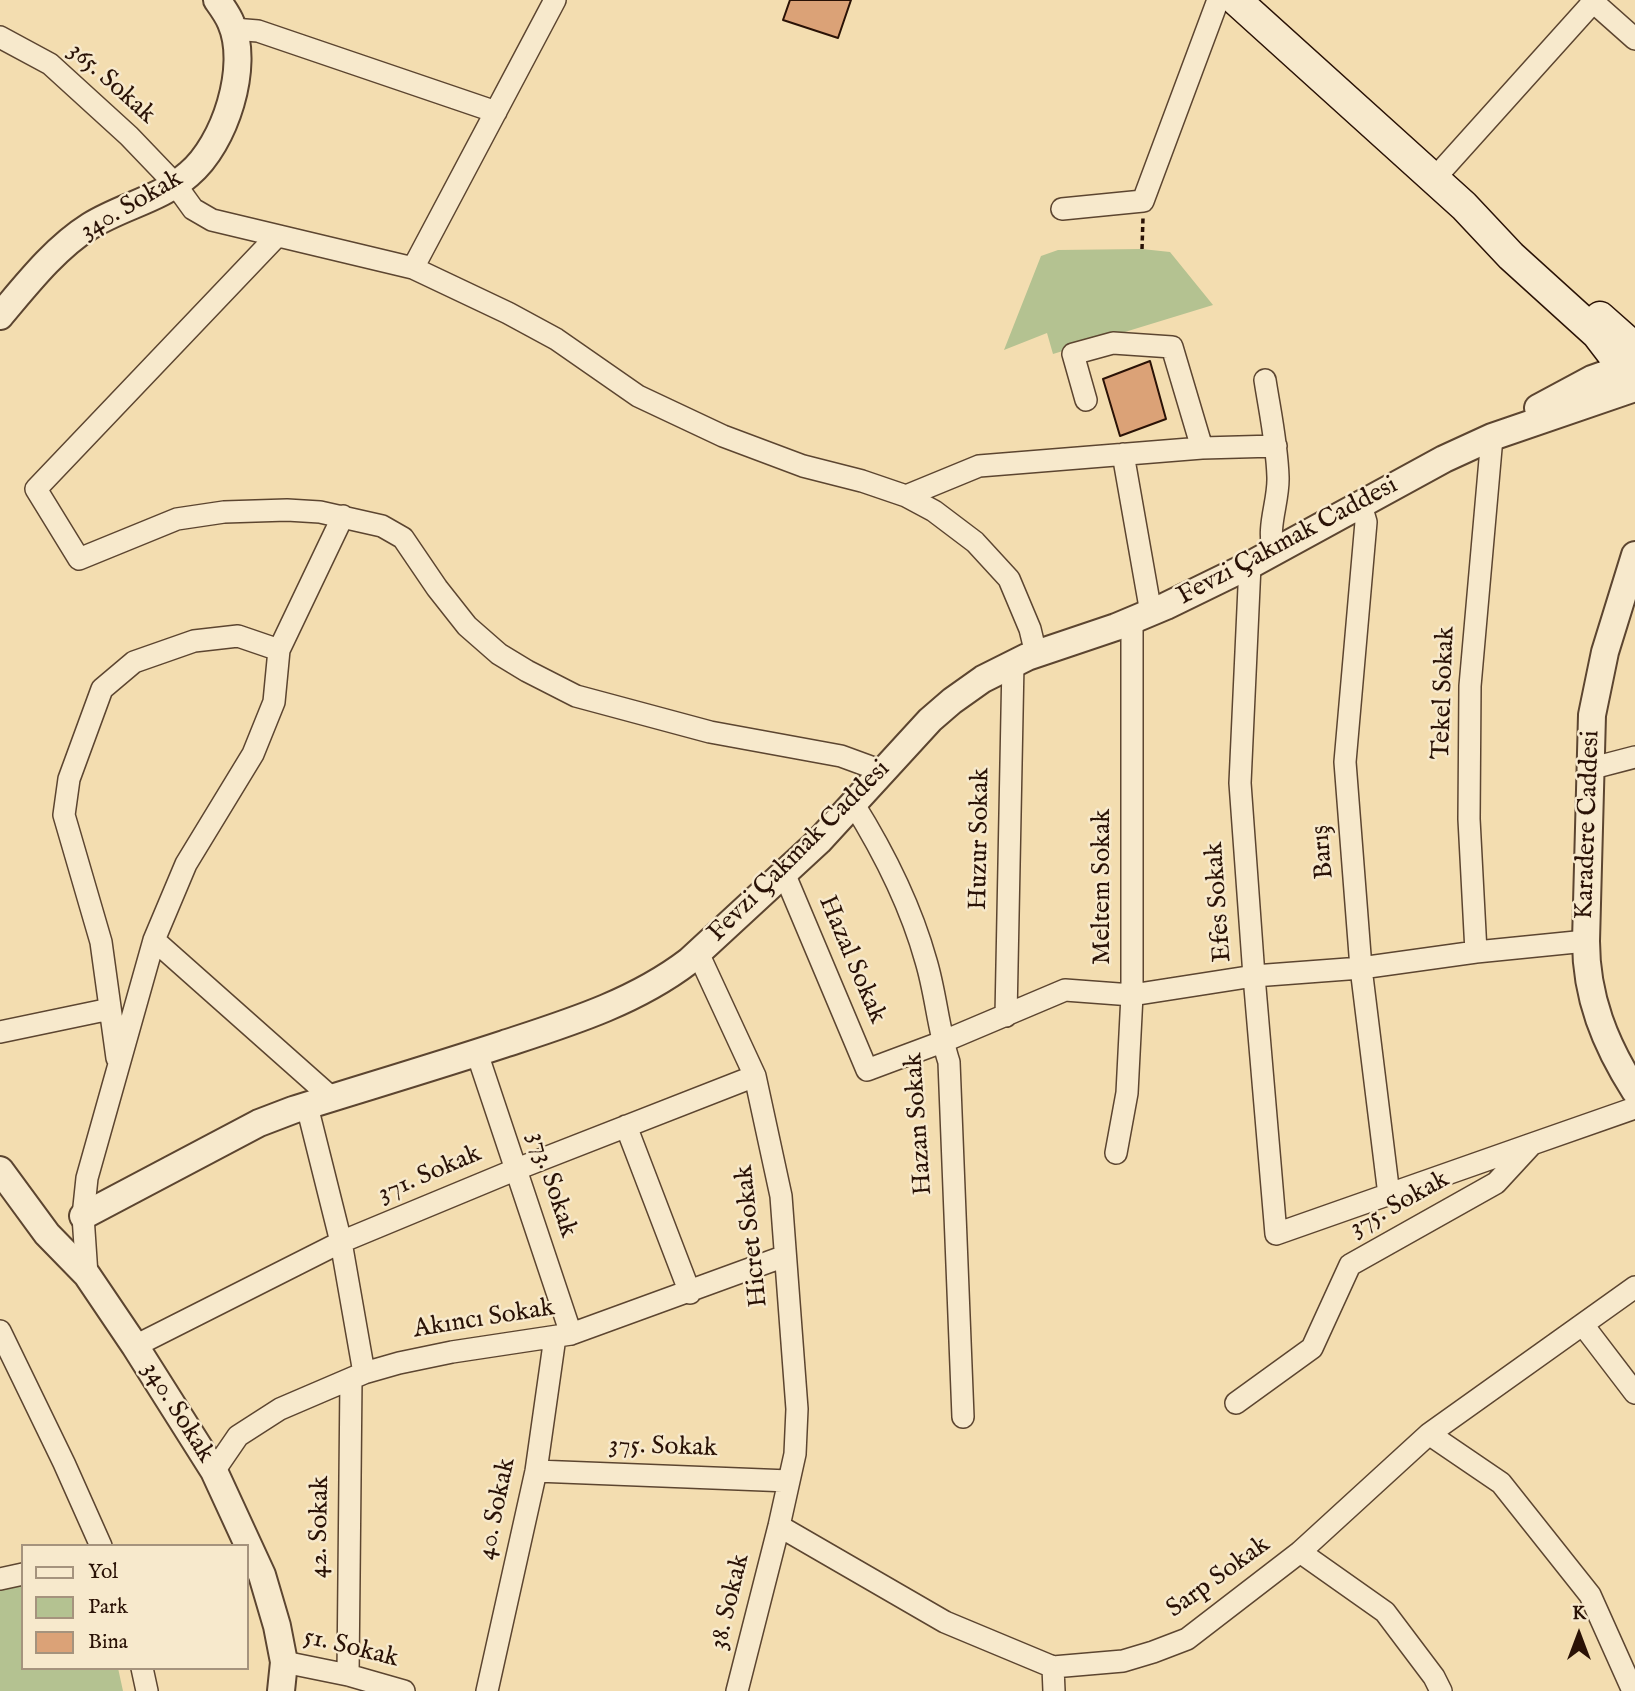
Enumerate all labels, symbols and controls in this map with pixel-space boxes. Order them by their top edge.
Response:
street label: 365. Sokak [61,36,161,132]
street label: 340. Sokak [75,164,189,248]
street label: Fevzi Çakmak Caddesi [1173,471,1403,613]
street label: Tekel Sokak [1427,626,1463,760]
street label: Karadere Caddesi [1570,730,1608,920]
street label: Fevzi Çakmak Caddesi [702,754,898,950]
street label: Huzur Sokak [964,767,998,911]
street label: Meltem Sokak [1088,809,1120,965]
street label: Barış [1306,824,1342,880]
street label: Efes Sokak [1200,841,1240,963]
street label: Hazal Sokak [810,891,892,1029]
street label: Hazan Sokak [899,1052,941,1196]
street label: 373. Sokak [519,1128,583,1242]
street label: 371. Sokak [374,1139,486,1211]
street label: Hicret Sokak [730,1163,776,1309]
street label: 375. Sokak [1345,1165,1455,1245]
street label: Akıncı Sokak [411,1293,557,1347]
street label: 340. Sokak [134,1357,220,1469]
street label: 375. Sokak [608,1431,718,1465]
street label: 40. Sokak [472,1455,524,1563]
street label: 42. Sokak [305,1475,337,1579]
street label: Sarp Sokak [1161,1530,1277,1626]
legend [21,1544,248,1670]
street label: 38. Sokak [704,1551,758,1653]
text: Yol [88,1559,118,1586]
text: Park [88,1594,128,1621]
north arrow [1544,1600,1614,1670]
text: K [1572,1602,1586,1626]
street label: 51. Sokak [300,1622,402,1676]
text: Bina [88,1629,128,1656]

